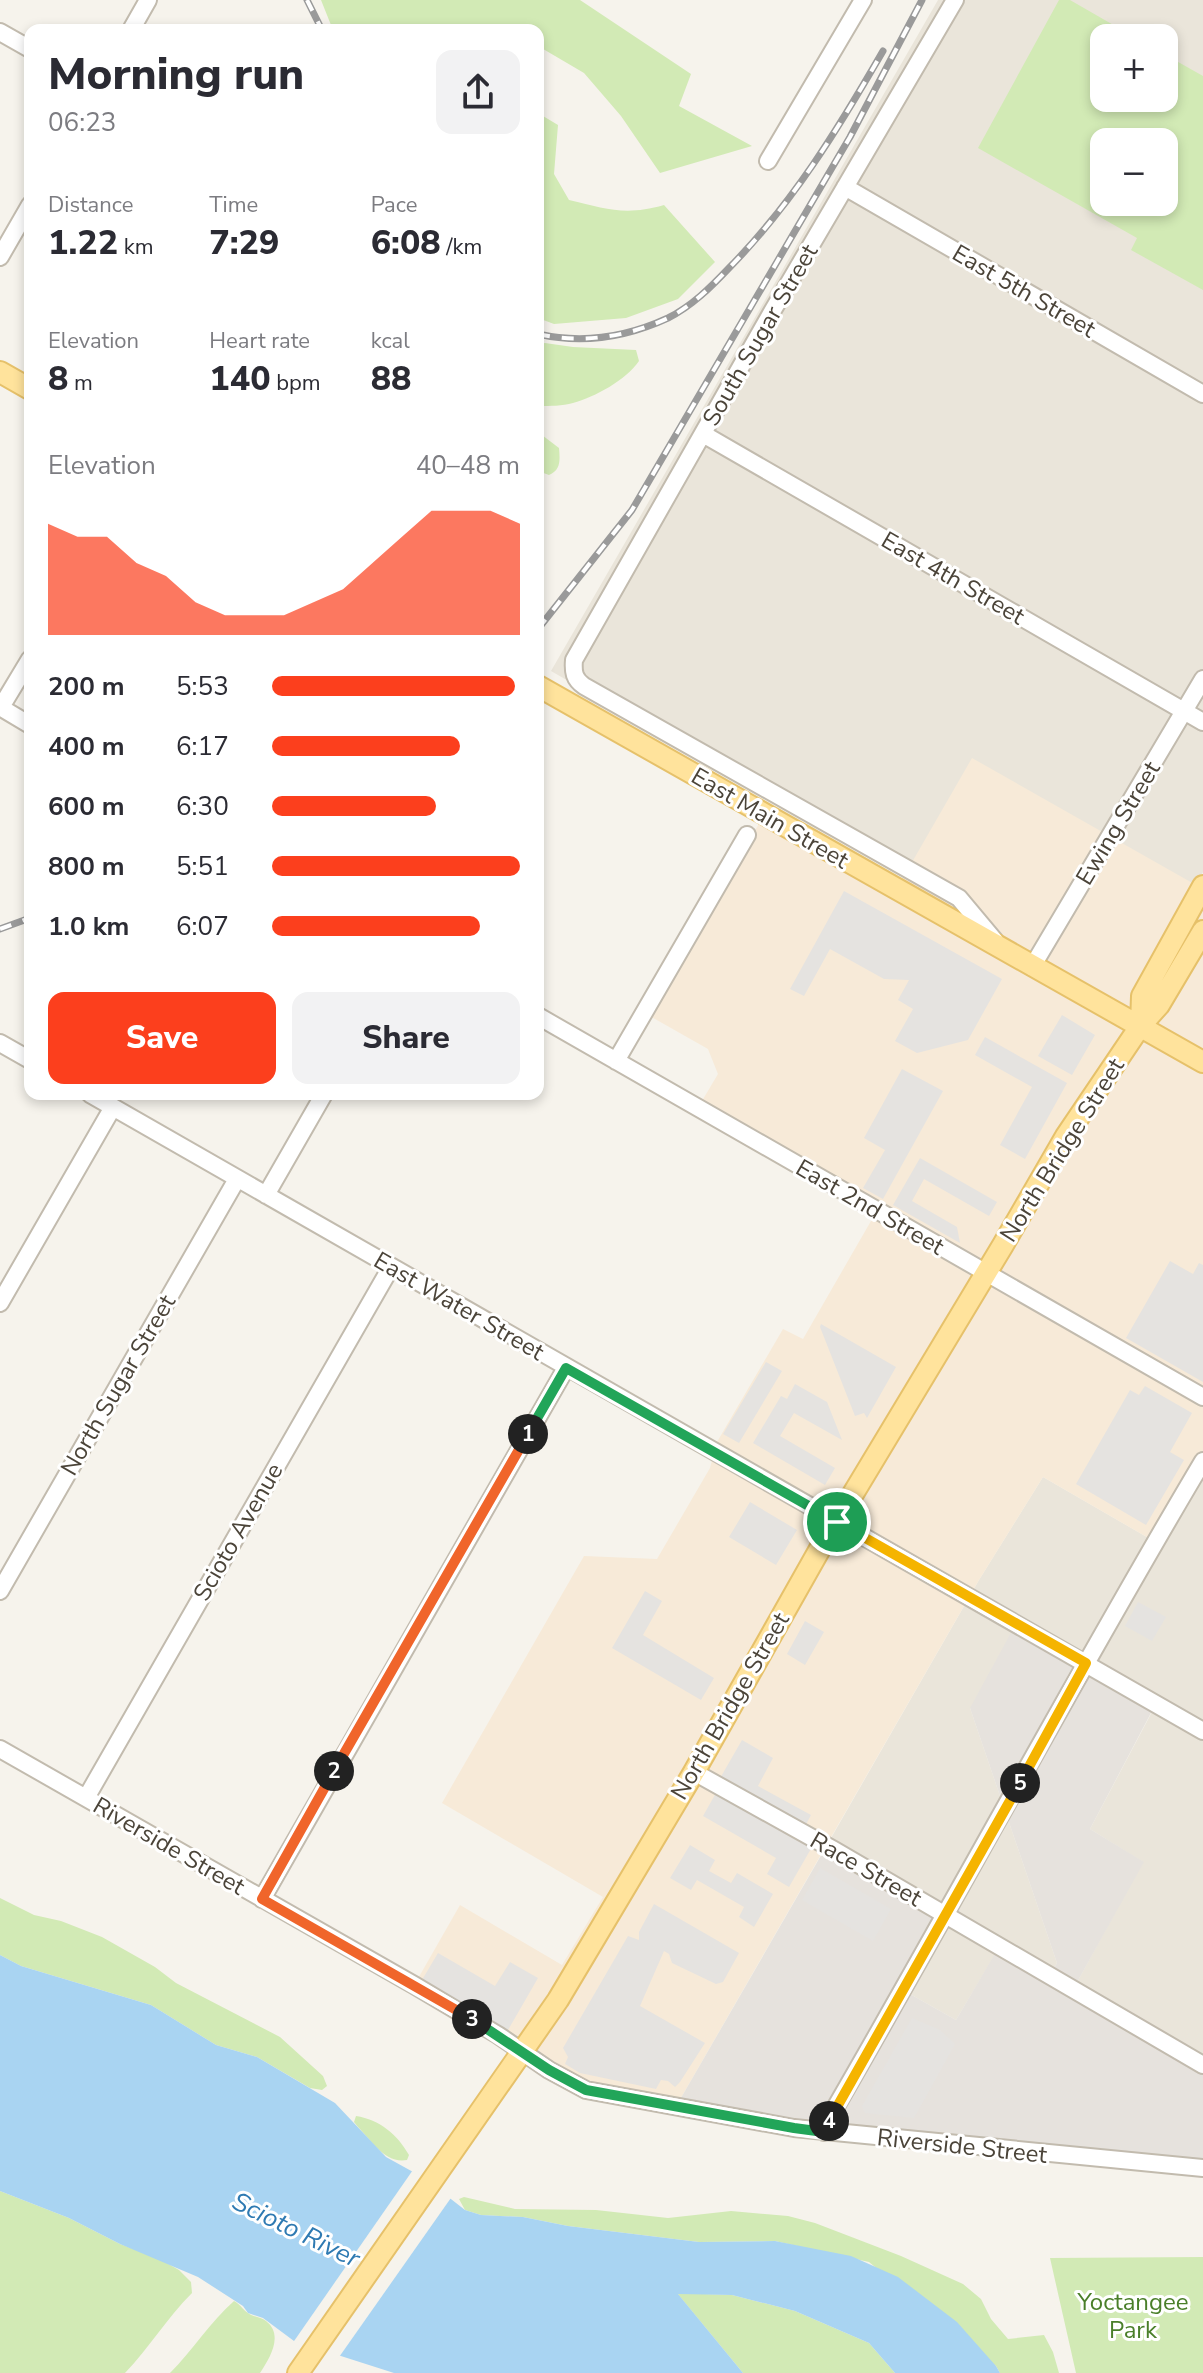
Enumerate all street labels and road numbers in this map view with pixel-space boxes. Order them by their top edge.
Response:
street label: East 5th Street [946,237,1102,345]
street label: South Sugar Street [695,238,825,432]
street label: East 4th Street [875,524,1031,632]
street label: Ewing Street [1069,755,1168,891]
street label: East Main Street [686,760,855,876]
street label: North Bridge Street [992,1051,1132,1248]
street label: East 2nd Street [790,1152,950,1263]
street label: East Water Street [368,1244,550,1368]
street label: North Sugar Street [53,1288,183,1481]
street label: Scioto Avenue [186,1457,290,1607]
street label: North Bridge Street [663,1606,797,1806]
street label: Riverside Street [87,1789,251,1903]
street label: Race Street [804,1824,928,1914]
street label: Riverside Street [876,2121,1049,2171]

